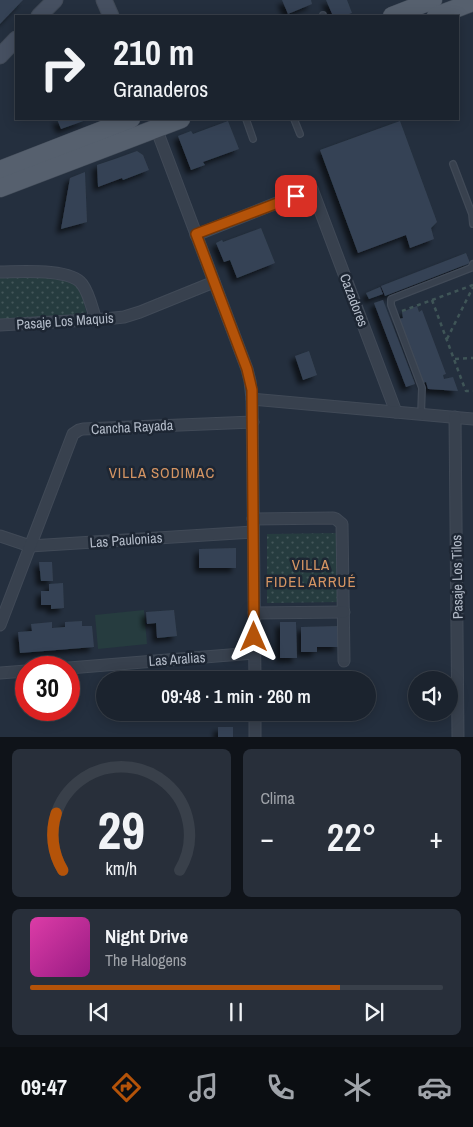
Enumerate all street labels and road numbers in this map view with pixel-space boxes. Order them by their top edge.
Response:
street label: Cazadores [336,271,372,329]
street label: Pasaje Los Maquis [16,309,115,333]
street label: Cancha Rayada [90,416,174,438]
street label: Las Paulonias [89,528,163,552]
street label: Pasaje Los Tilos [447,534,467,619]
street label: Las Aralias [148,648,206,670]

